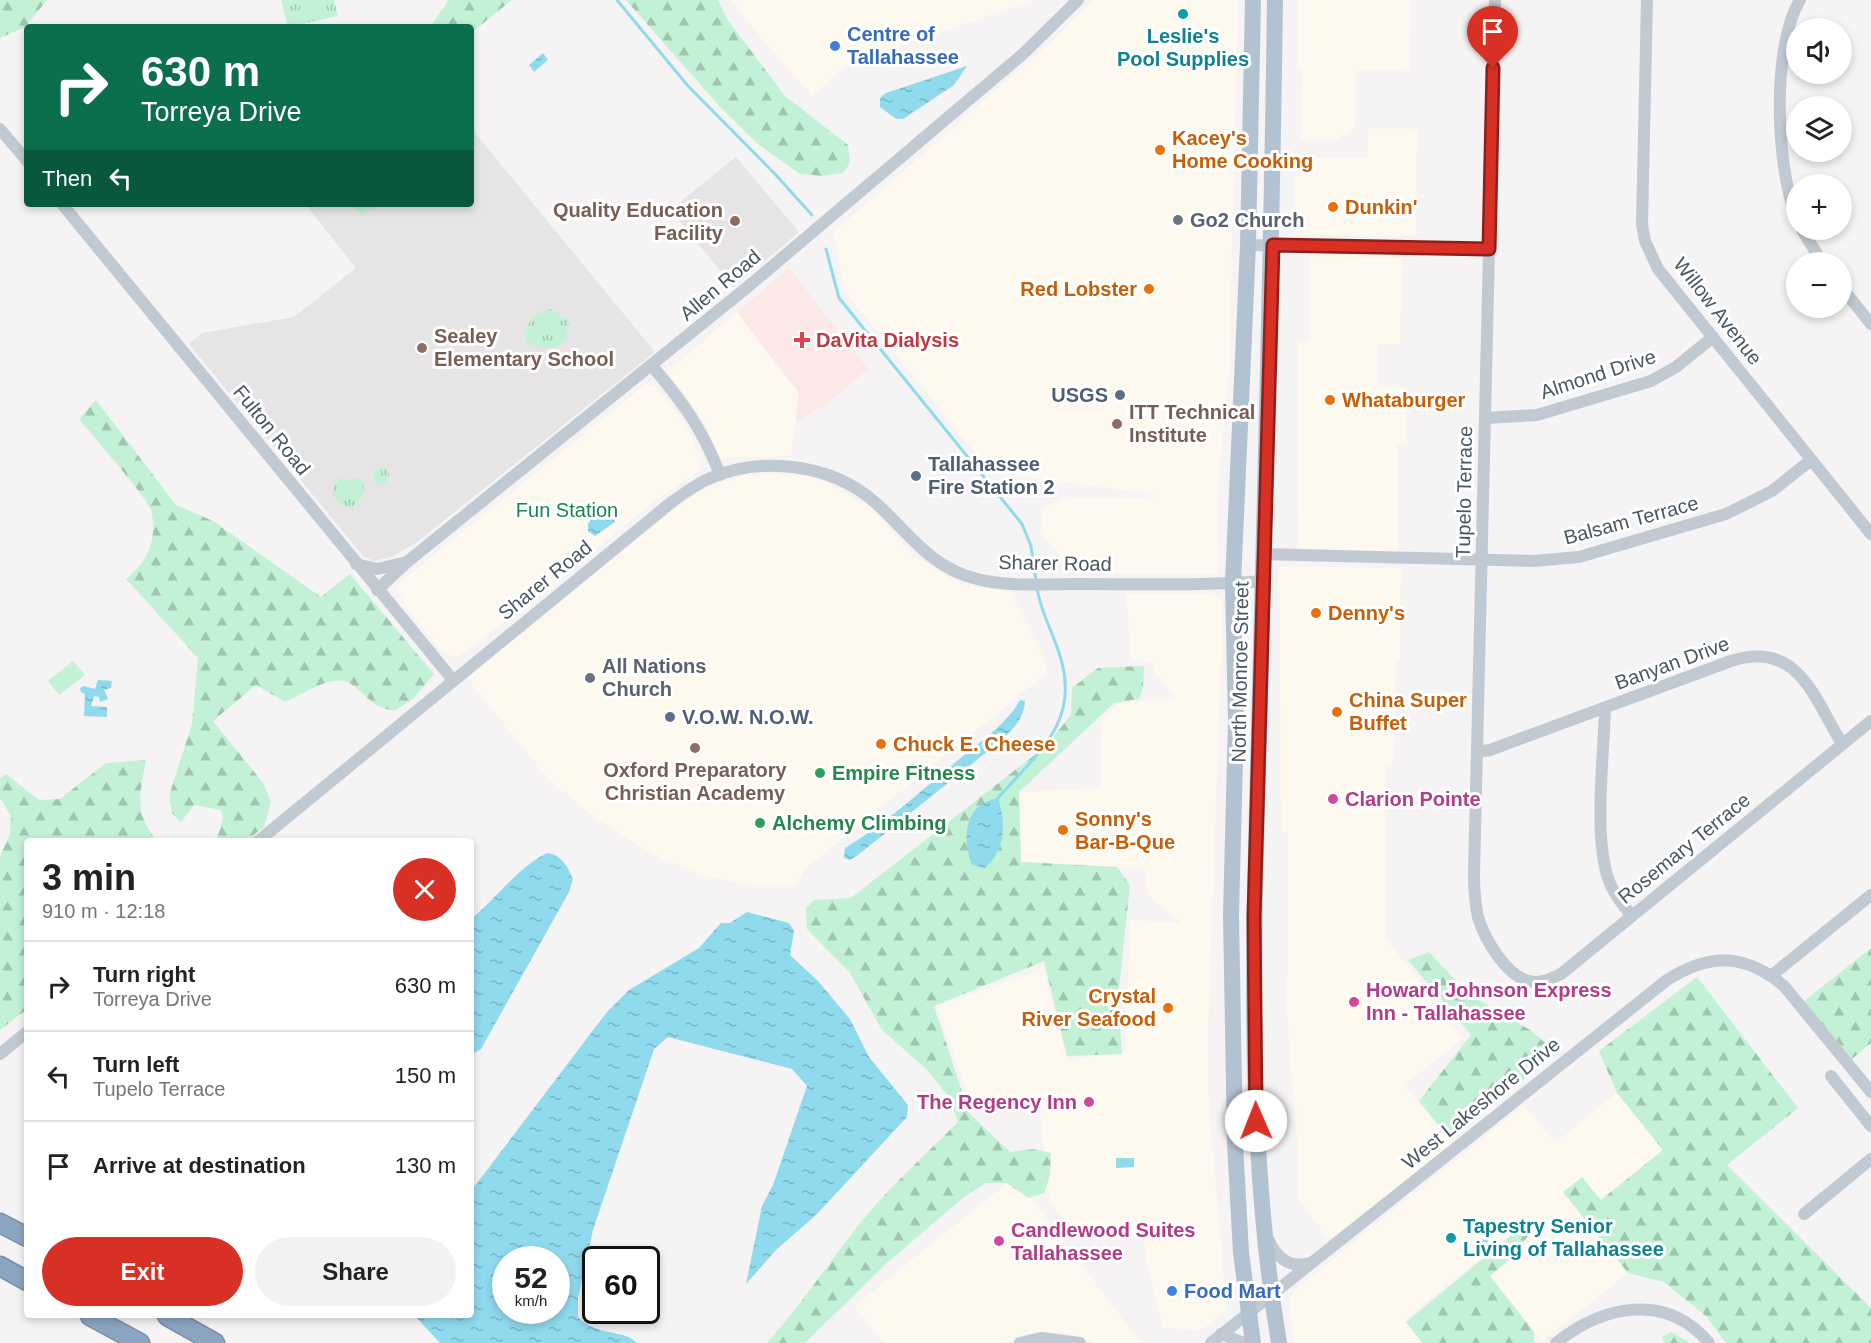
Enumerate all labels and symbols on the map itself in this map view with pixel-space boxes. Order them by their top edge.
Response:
pin [1467,6,1518,68]
marker: Leslie's Pool Supplies [1176,7,1190,21]
place label: Centre of Tallahassee [847,23,959,68]
place label: Leslie's Pool Supplies [1117,25,1249,70]
marker: Centre of Tallahassee [828,39,842,53]
place label: Kacey's Home Cooking [1172,127,1313,172]
marker: Kacey's Home Cooking [1153,143,1167,157]
place label: Dunkin' [1345,196,1418,218]
place label: Quality Education Facility [553,199,724,244]
marker: Dunkin' [1326,200,1340,214]
place label: Go2 Church [1190,209,1304,231]
marker: Go2 Church [1171,213,1185,227]
marker: Quality Education Facility [728,214,742,228]
street label: Allen Road [675,245,765,325]
street label: Willow Avenue [1669,253,1767,369]
place label: Red Lobster [1020,278,1137,300]
marker: Red Lobster [1142,282,1156,296]
place label: Sealey Elementary School [434,325,614,370]
place label: DaVita Dialysis [816,329,959,351]
marker: DaVita Dialysis [793,331,811,349]
marker: Sealey Elementary School [415,341,429,355]
street label: Almond Drive [1538,345,1658,403]
street label: Fulton Road [229,381,315,479]
place label: USGS [1051,384,1108,406]
marker: USGS [1113,388,1127,402]
place label: Whataburger [1342,389,1466,411]
marker: Whataburger [1323,393,1337,407]
place label: ITT Technical Institute [1129,401,1255,446]
marker: ITT Technical Institute [1110,417,1124,431]
street label: Tupelo Terrace [1452,426,1476,558]
place label: Tallahassee Fire Station 2 [928,453,1055,498]
marker: Tallahassee Fire Station 2 [909,469,923,483]
street label: Balsam Terrace [1561,491,1701,549]
park label: Fun Station [516,499,618,521]
street label: Sharer Road [494,536,596,624]
street label: Sharer Road [998,551,1112,575]
street label: North Monroe Street [1227,581,1253,763]
place label: Denny's [1328,602,1405,624]
marker: Denny's [1309,606,1323,620]
street label: Banyan Drive [1612,632,1732,694]
place label: All Nations Church [602,655,706,700]
marker: All Nations Church [583,671,597,685]
place label: China Super Buffet [1349,689,1467,734]
marker: China Super Buffet [1330,705,1344,719]
place label: V.O.W. N.O.W. [682,706,814,728]
marker: V.O.W. N.O.W. [663,710,677,724]
place label: Chuck E. Cheese [893,733,1055,755]
marker: Chuck E. Cheese [874,737,888,751]
marker: Oxford Preparatory Christian Academy [688,741,702,755]
place label: Oxford Preparatory Christian Academy [603,759,788,804]
place label: Empire Fitness [832,762,975,784]
marker: Empire Fitness [813,766,827,780]
place label: Clarion Pointe [1345,788,1481,810]
street label: Rosemary Terrace [1614,788,1754,908]
marker: Clarion Pointe [1326,792,1340,806]
place label: Sonny's Bar-B-Que [1075,808,1175,853]
place label: Alchemy Climbing [772,812,946,834]
marker: Alchemy Climbing [753,816,767,830]
marker: Sonny's Bar-B-Que [1056,823,1070,837]
place label: Howard Johnson Express Inn - Tallahassee [1366,979,1612,1024]
place label: Crystal River Seafood [1022,985,1156,1030]
marker: Howard Johnson Express Inn - Tallahassee [1347,995,1361,1009]
marker: Crystal River Seafood [1161,1001,1175,1015]
street label: West Lakeshore Drive [1398,1033,1564,1173]
position arrow [1224,1089,1288,1153]
place label: The Regency Inn [917,1091,1077,1113]
marker: The Regency Inn [1082,1095,1096,1109]
place label: Tapestry Senior Living of Tallahassee [1463,1215,1664,1260]
place label: Candlewood Suites Tallahassee [1011,1219,1195,1264]
marker: Tapestry Senior Living of Tallahassee [1444,1231,1458,1245]
marker: Candlewood Suites Tallahassee [992,1234,1006,1248]
speed limit sign: 60 [582,1246,660,1324]
place label: Food Mart [1184,1280,1281,1302]
marker: Food Mart [1165,1284,1179,1298]

